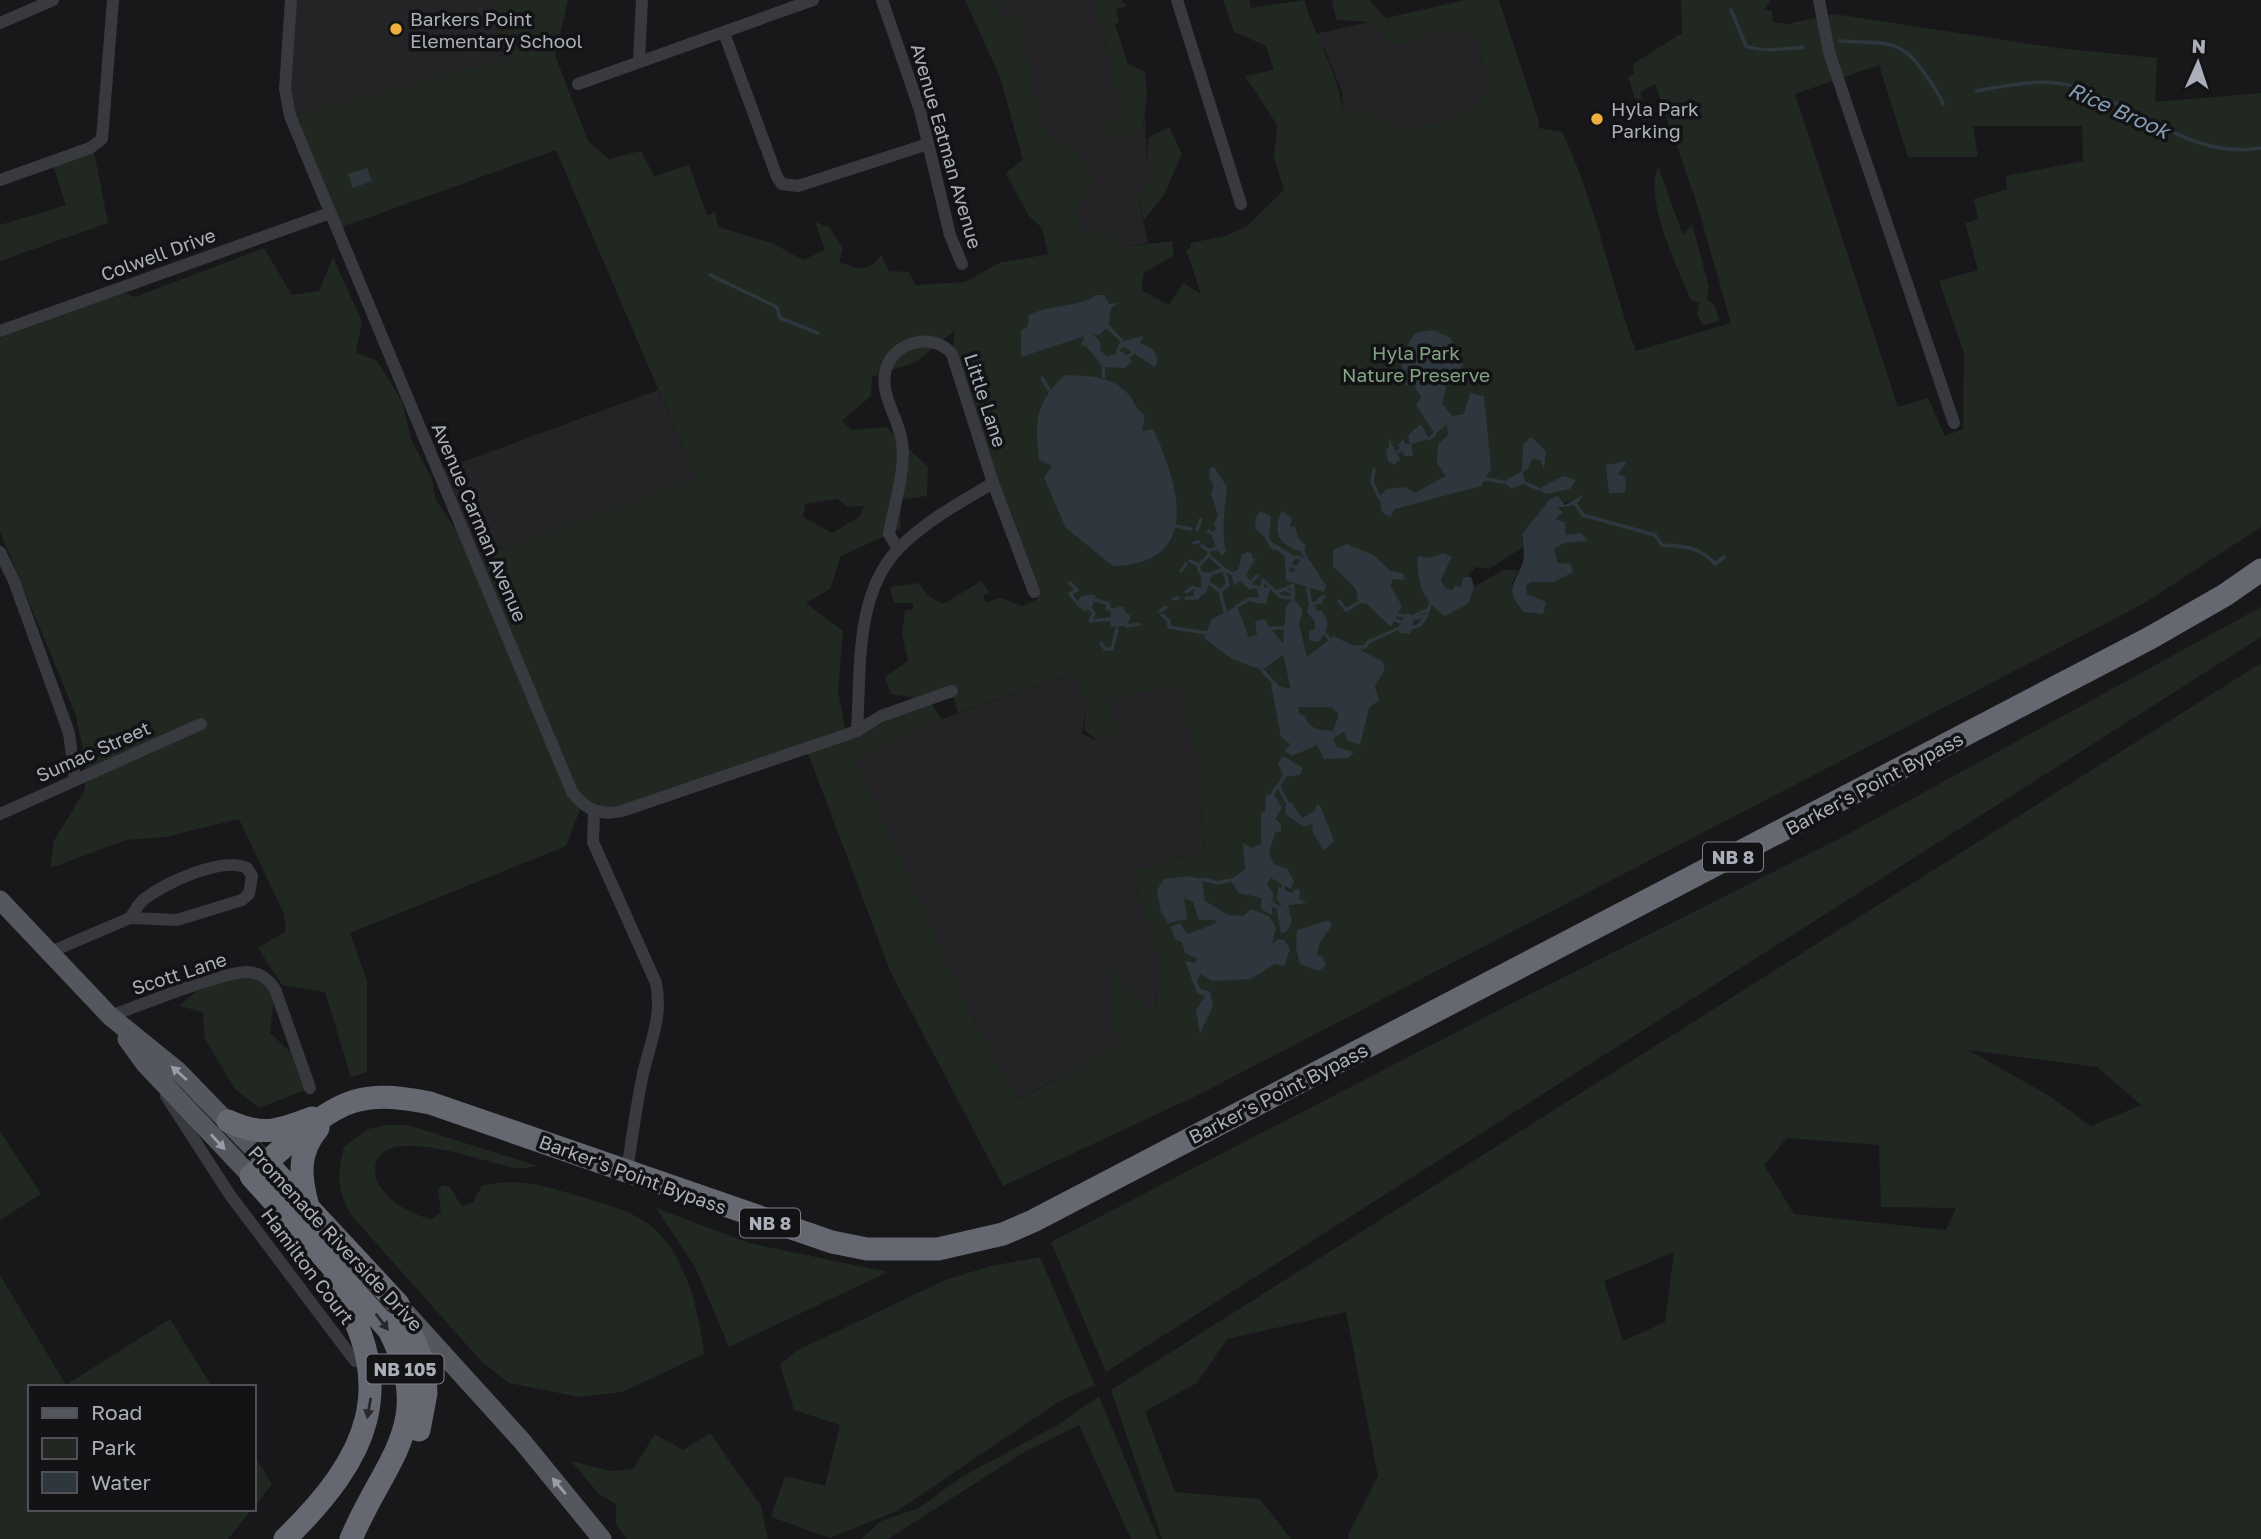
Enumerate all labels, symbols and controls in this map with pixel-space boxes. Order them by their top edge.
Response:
place label: Barkers Point Elementary School [410,7,583,52]
marker: Barkers Point Elementary School [388,21,404,37]
north arrow [2163,28,2233,98]
text: N [2191,34,2207,57]
street label: Avenue Eatman Avenue [907,41,987,251]
water label: Rice Brook [2064,76,2176,145]
place label: Hyla Park Parking [1611,97,1699,142]
marker: Hyla Park Parking [1589,111,1605,127]
street label: Colwell Drive [97,223,219,285]
park label: Hyla Park Nature Preserve [1342,341,1490,386]
street label: Little Lane [960,350,1012,450]
street label: Avenue Carman Avenue [428,419,532,625]
street label: Sumac Street [32,716,154,786]
street label: Barker's Point Bypass [1781,726,1967,840]
road number: NB 8 [1703,842,1763,872]
street label: Scott Lane [129,947,229,999]
street label: Barker's Point Bypass [1185,1038,1371,1148]
one-way arrow [170,1065,188,1081]
street label: Barker's Point Bypass [536,1129,730,1219]
one-way arrow [210,1133,226,1150]
street label: Promenade Riverside Drive [244,1140,428,1336]
street label: Hamilton Court [257,1203,359,1329]
road number: NB 8 [740,1208,800,1238]
one-way arrow [375,1313,389,1331]
road number: NB 105 [366,1354,444,1384]
legend [28,1385,256,1511]
one-way arrow [363,1397,374,1419]
text: Road [91,1399,142,1425]
text: Park [91,1434,137,1460]
text: Water [91,1469,151,1495]
one-way arrow [551,1477,567,1495]

